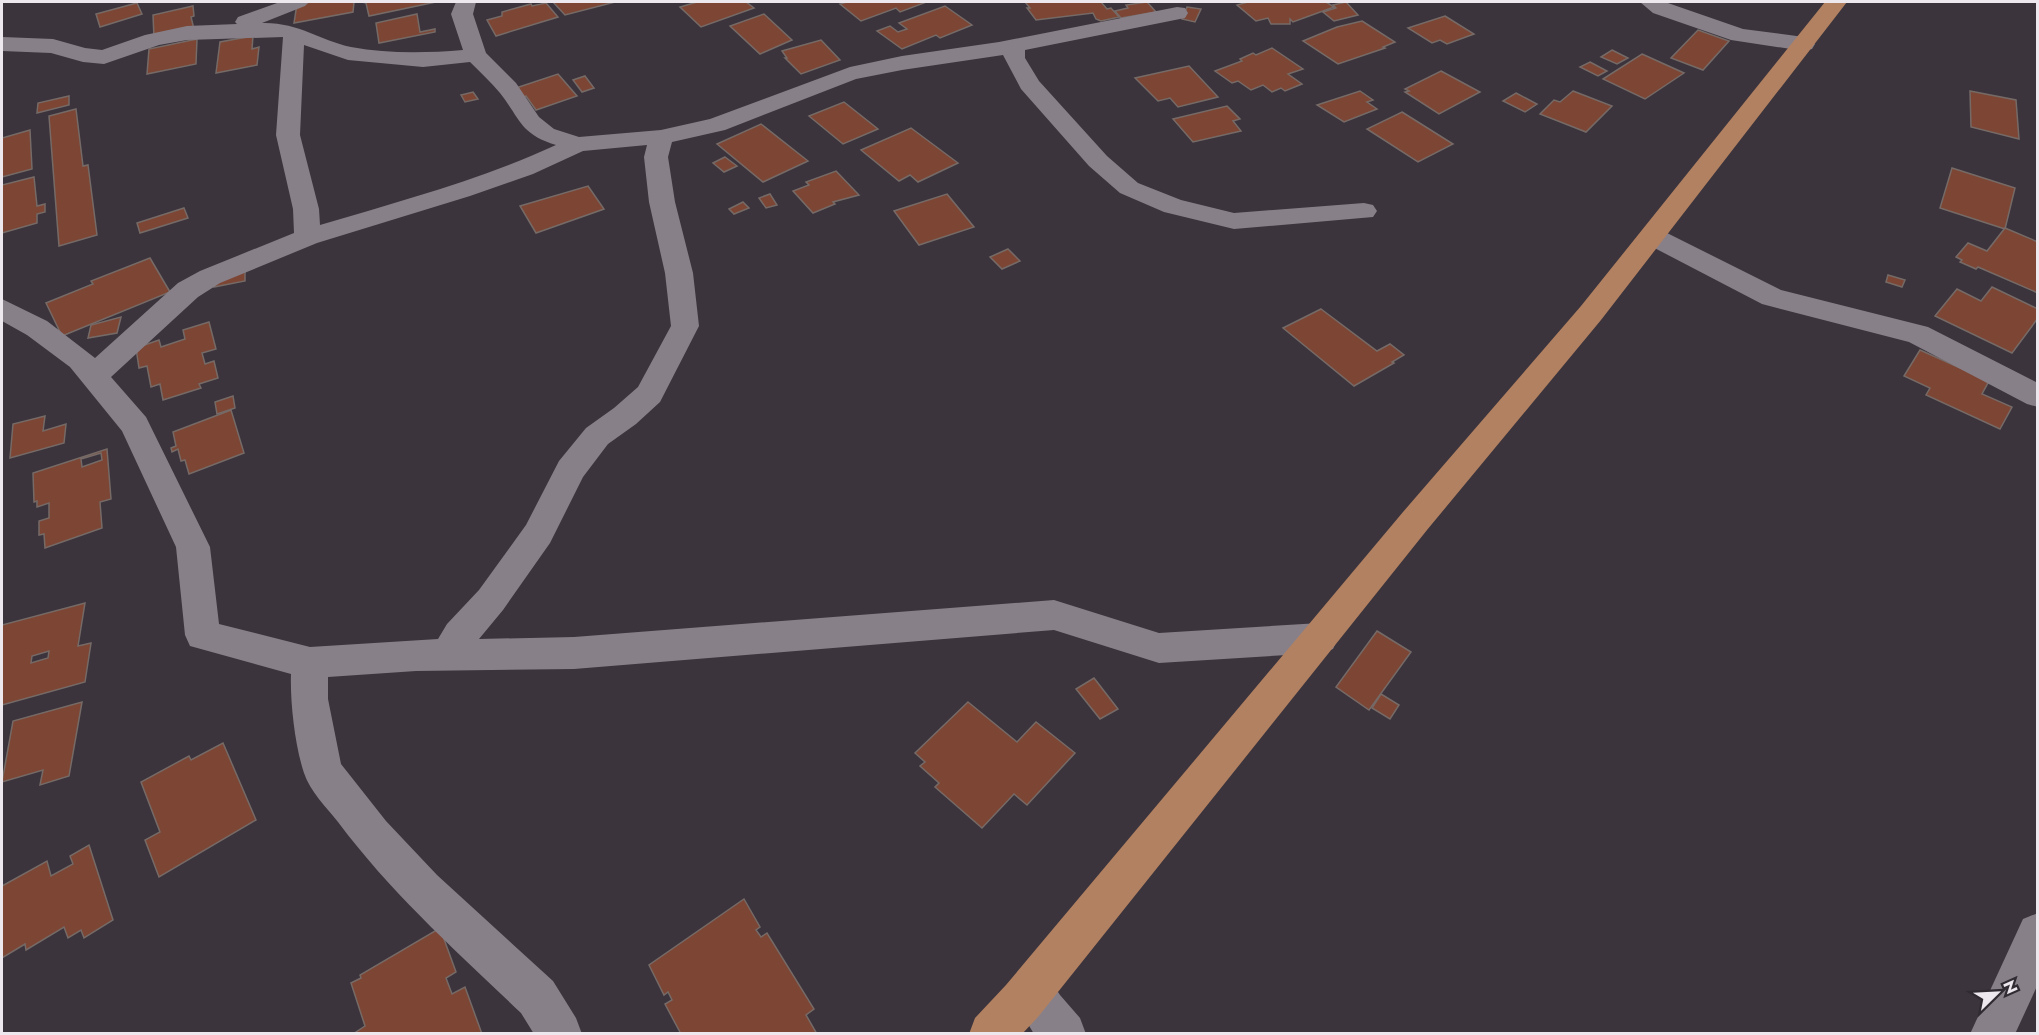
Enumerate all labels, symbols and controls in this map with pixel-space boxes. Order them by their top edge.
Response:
north arrow [1967,963,2027,1023]
text: N [1997,977,2023,998]

